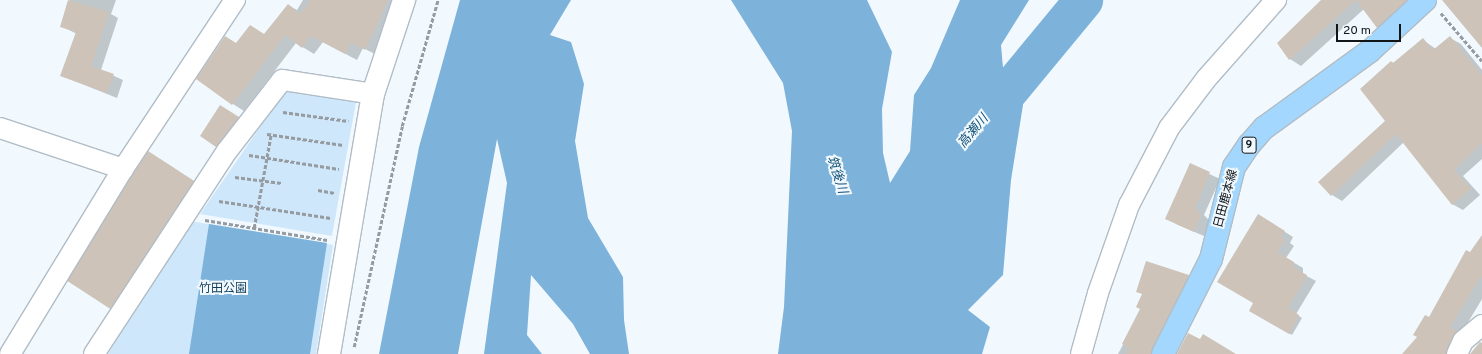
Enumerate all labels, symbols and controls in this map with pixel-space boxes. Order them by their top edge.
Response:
scale bar [1338,16,1403,42]
text: 20 m [1343,23,1371,39]
water label: 高瀬川 [955,112,993,152]
road number: 9 [1241,136,1257,154]
water label: 筑後川 [823,154,849,196]
street label: 日田鹿本線 [1212,168,1242,230]
park label: 竹田公園 [199,283,247,297]

